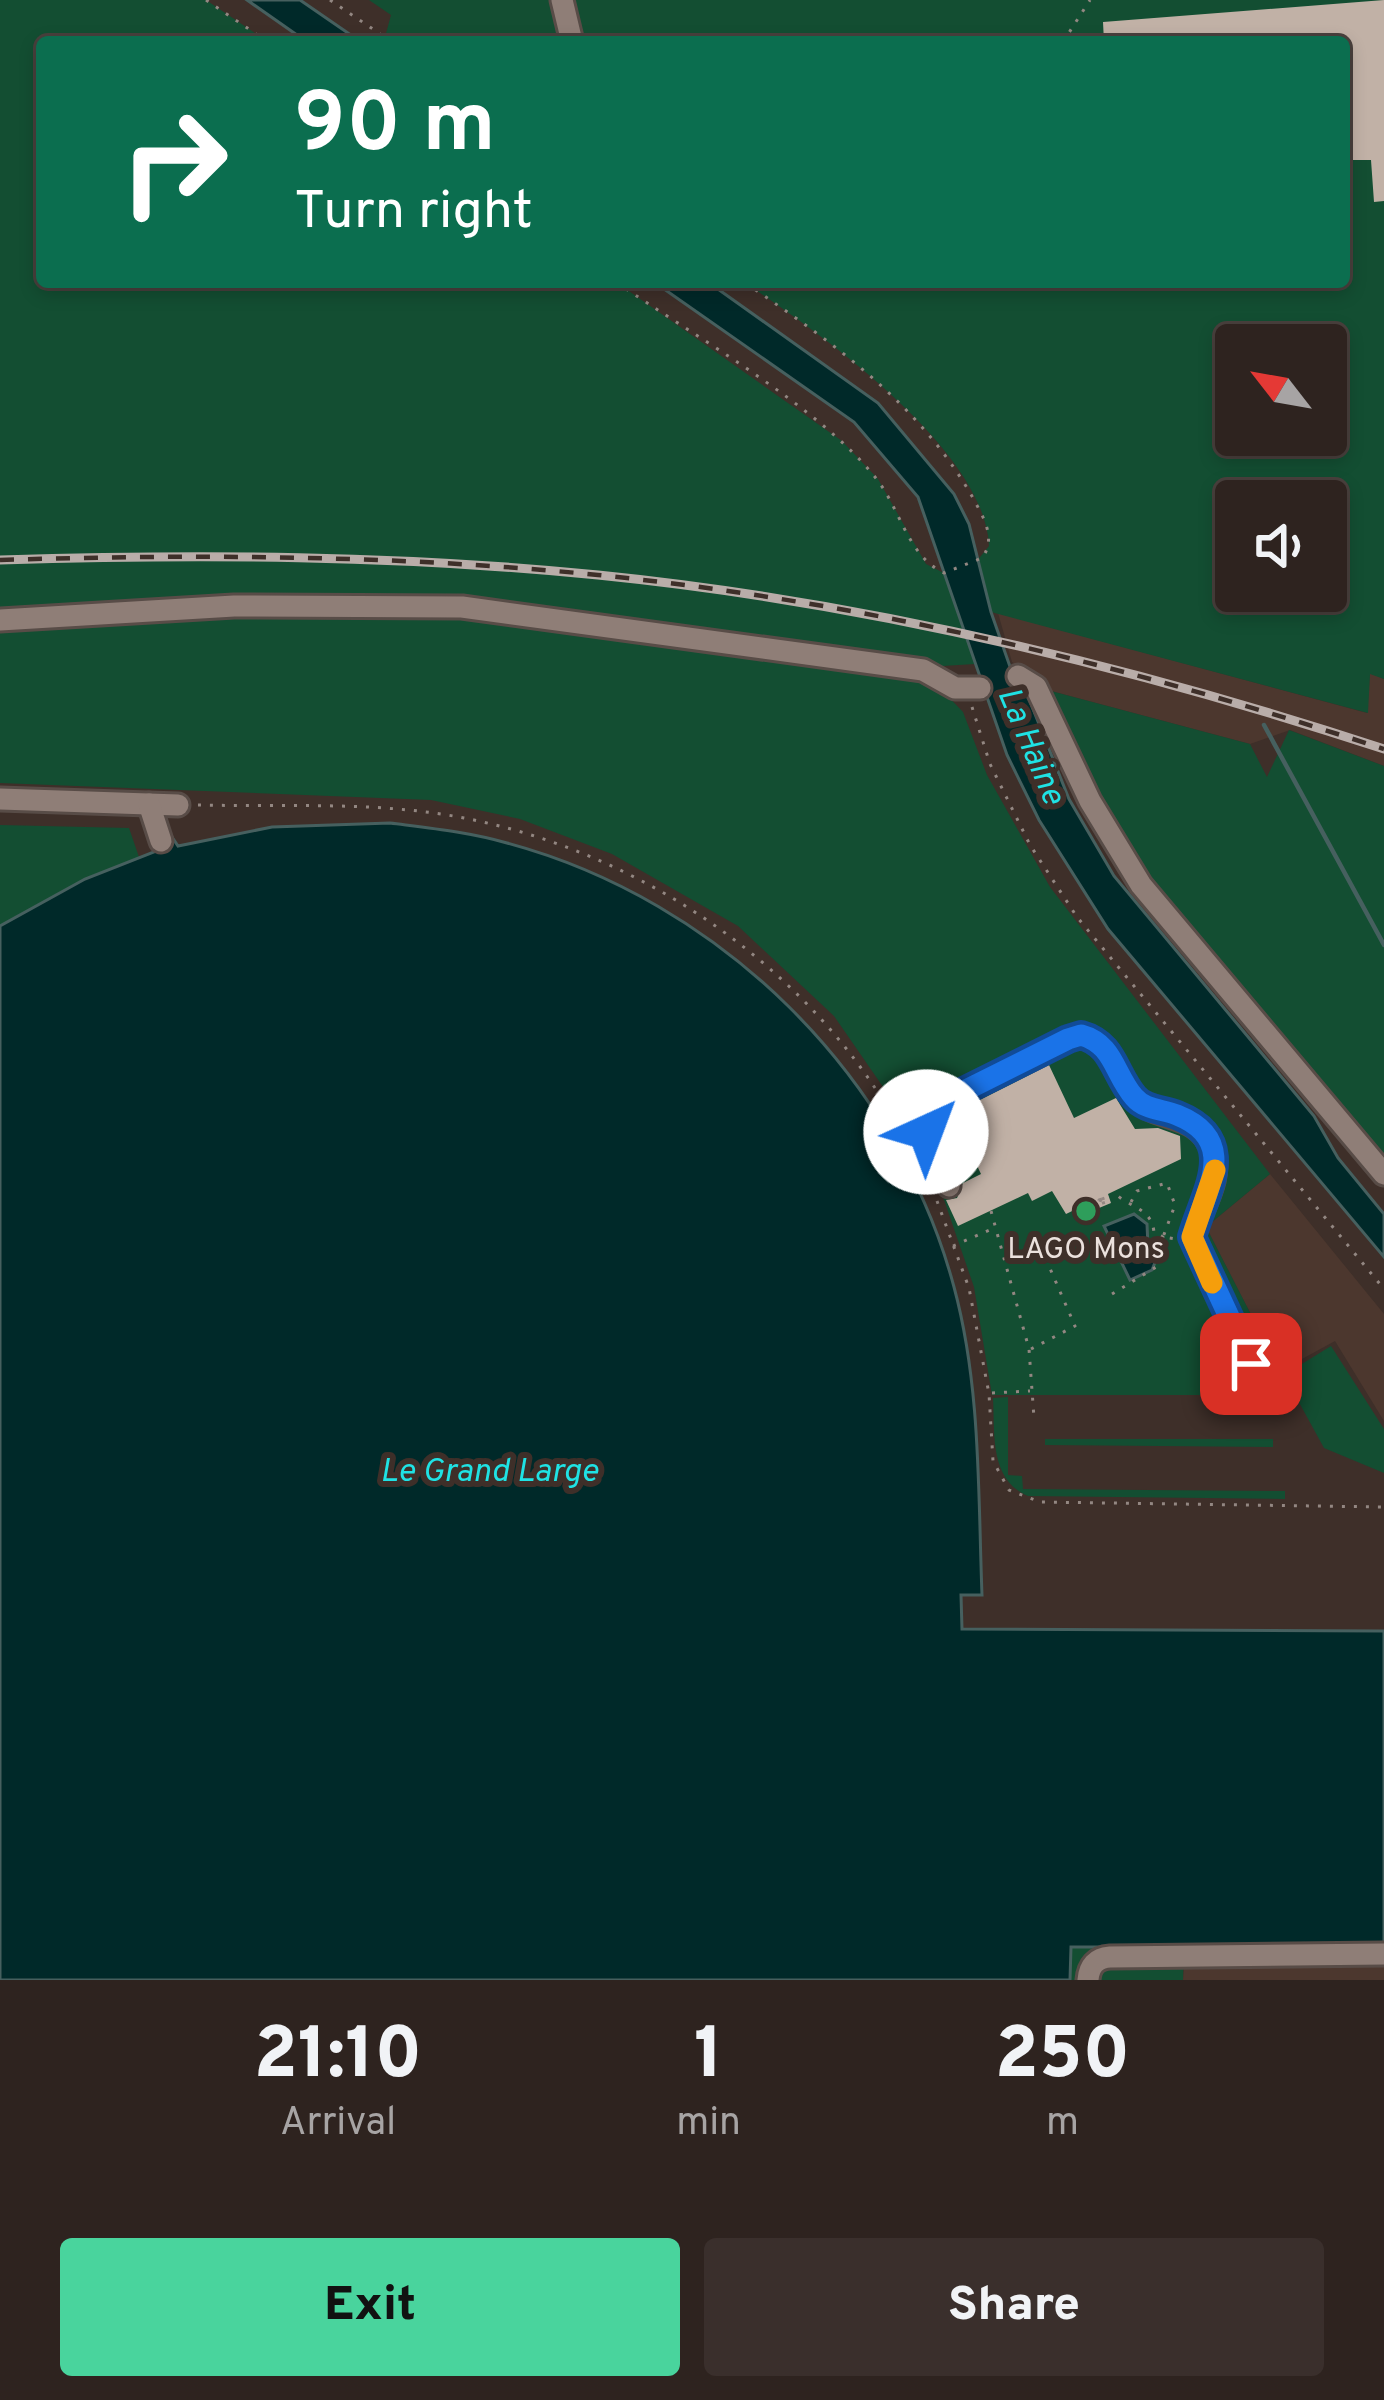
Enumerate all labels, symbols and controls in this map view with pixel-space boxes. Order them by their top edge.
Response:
text: 90 m [294,75,496,181]
icon: right [96,84,252,240]
text: Turn right [294,179,533,248]
north arrow [1215,324,1347,456]
map controls [1215,324,1347,612]
button: sound [1215,480,1347,612]
water label: La Haine [986,681,1073,813]
position arrow [863,1069,989,1195]
marker: LAGO Mons [1073,1198,1099,1224]
place label: LAGO Mons [1007,1232,1165,1269]
pin [1200,1313,1302,1415]
icon: arrive [1218,1331,1284,1397]
water label: Le Grand Large [380,1452,599,1494]
text: 21:10 [254,2012,422,2104]
text: 1 [694,2012,723,2104]
text: 250 [995,2012,1130,2104]
text: Arrival [280,2100,396,2149]
text: min [676,2100,741,2149]
text: m [1046,2100,1079,2149]
button: Exit [60,2238,680,2376]
button: Share [704,2238,1324,2376]

